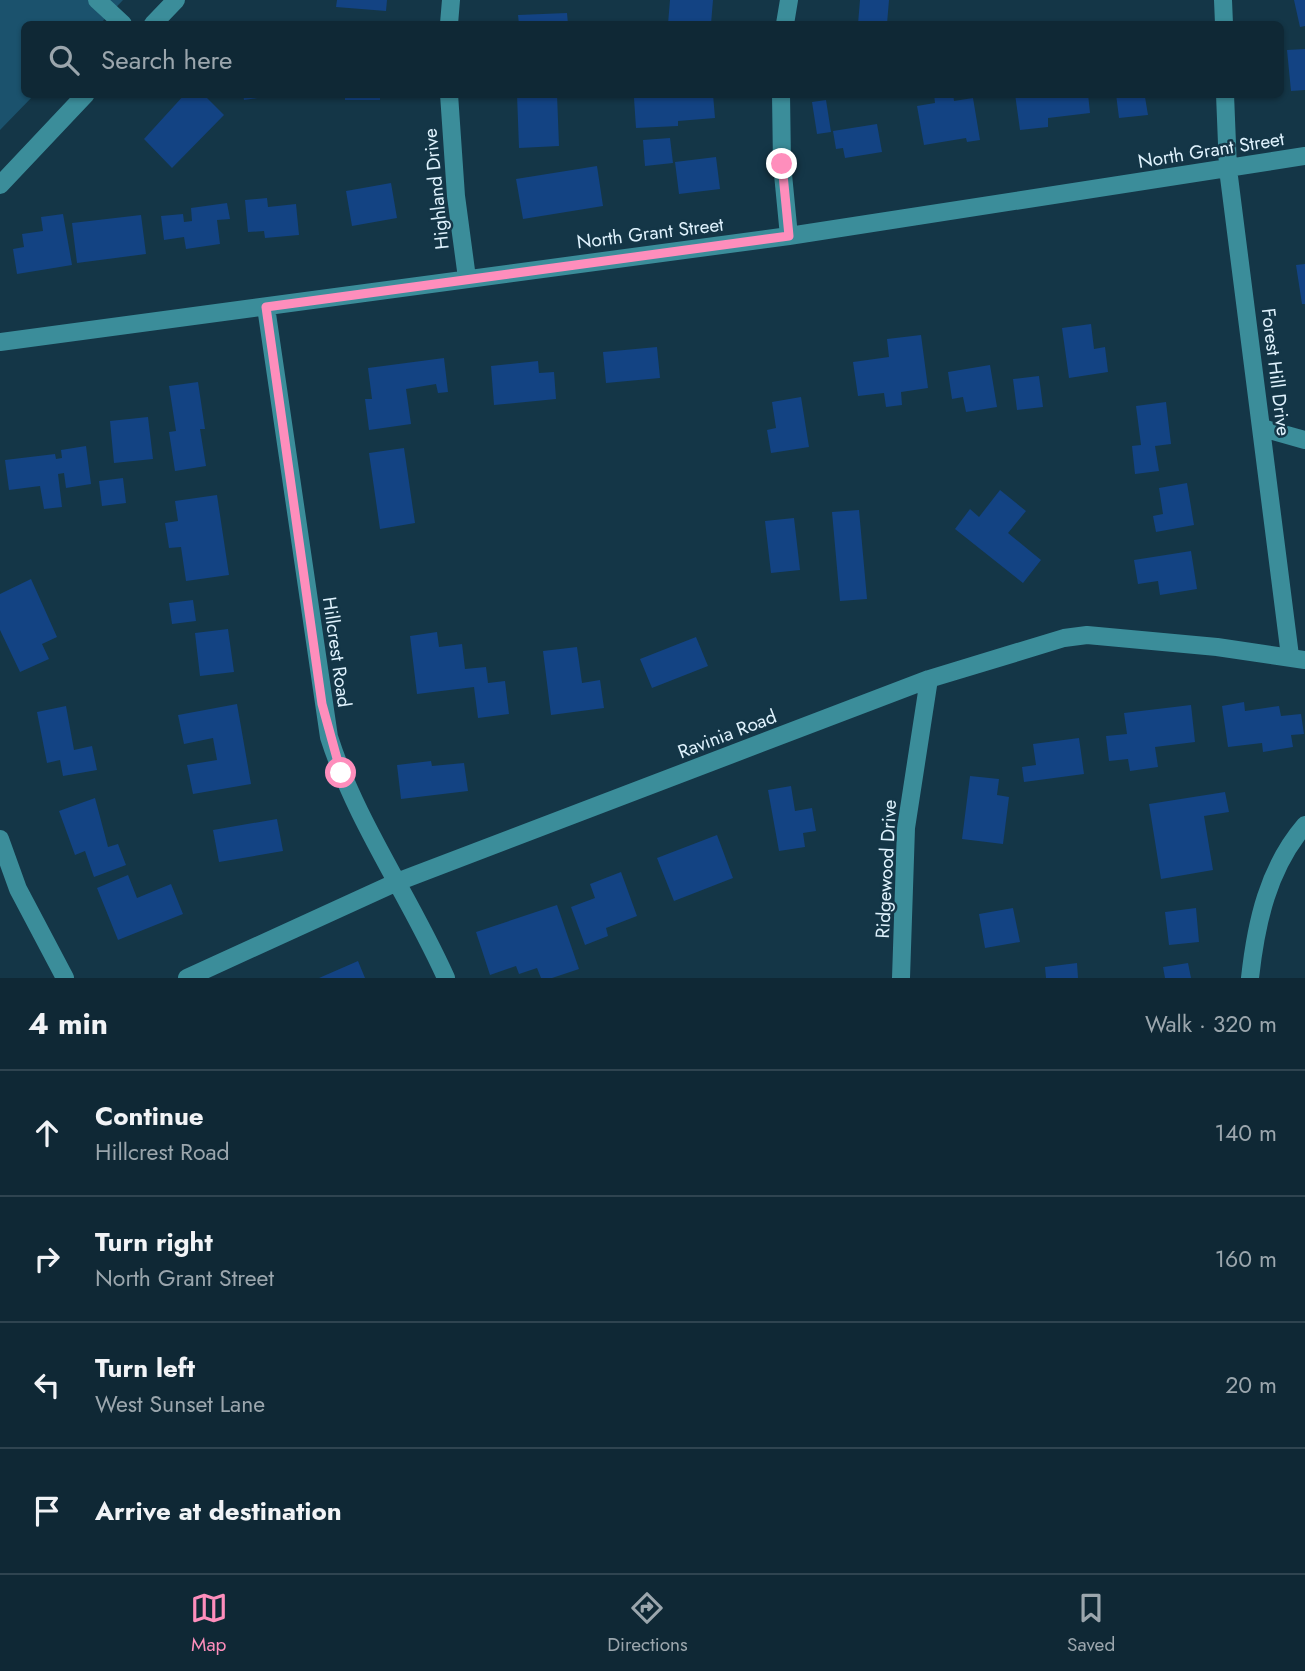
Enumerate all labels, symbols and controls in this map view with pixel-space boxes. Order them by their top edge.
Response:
search box [21,21,1284,98]
icon: search [45,41,83,79]
text: Search here [101,41,233,79]
street label: North Grant Street [1136,125,1287,175]
street label: Highland Drive [416,127,456,251]
route end [766,148,797,179]
street label: North Grant Street [575,211,725,255]
street label: Forest Hill Drive [1255,307,1297,438]
street label: Hillcrest Road [316,595,358,709]
street label: Ravinia Road [674,703,780,765]
route start [325,757,356,788]
street label: Ridgewood Drive [869,799,903,939]
text: 4 min [28,1002,108,1045]
text: Walk · 320 m [1145,1007,1277,1041]
text: Continue [95,1097,204,1135]
icon: ahead [28,1114,66,1152]
text: 140 m [1215,1116,1277,1150]
text: Hillcrest Road [95,1135,230,1169]
text: Turn right [95,1223,213,1261]
icon: right [28,1240,66,1278]
text: 160 m [1215,1242,1277,1276]
text: North Grant Street [95,1261,274,1295]
text: Turn left [95,1349,195,1387]
icon: left [28,1366,66,1404]
text: 20 m [1225,1368,1277,1402]
text: West Sunset Lane [95,1387,265,1421]
icon: arrive [28,1492,66,1530]
text: Arrive at destination [95,1492,342,1530]
tab: Map [190,1589,228,1658]
tab: Directions [607,1589,688,1658]
tab: Saved [1067,1589,1115,1658]

